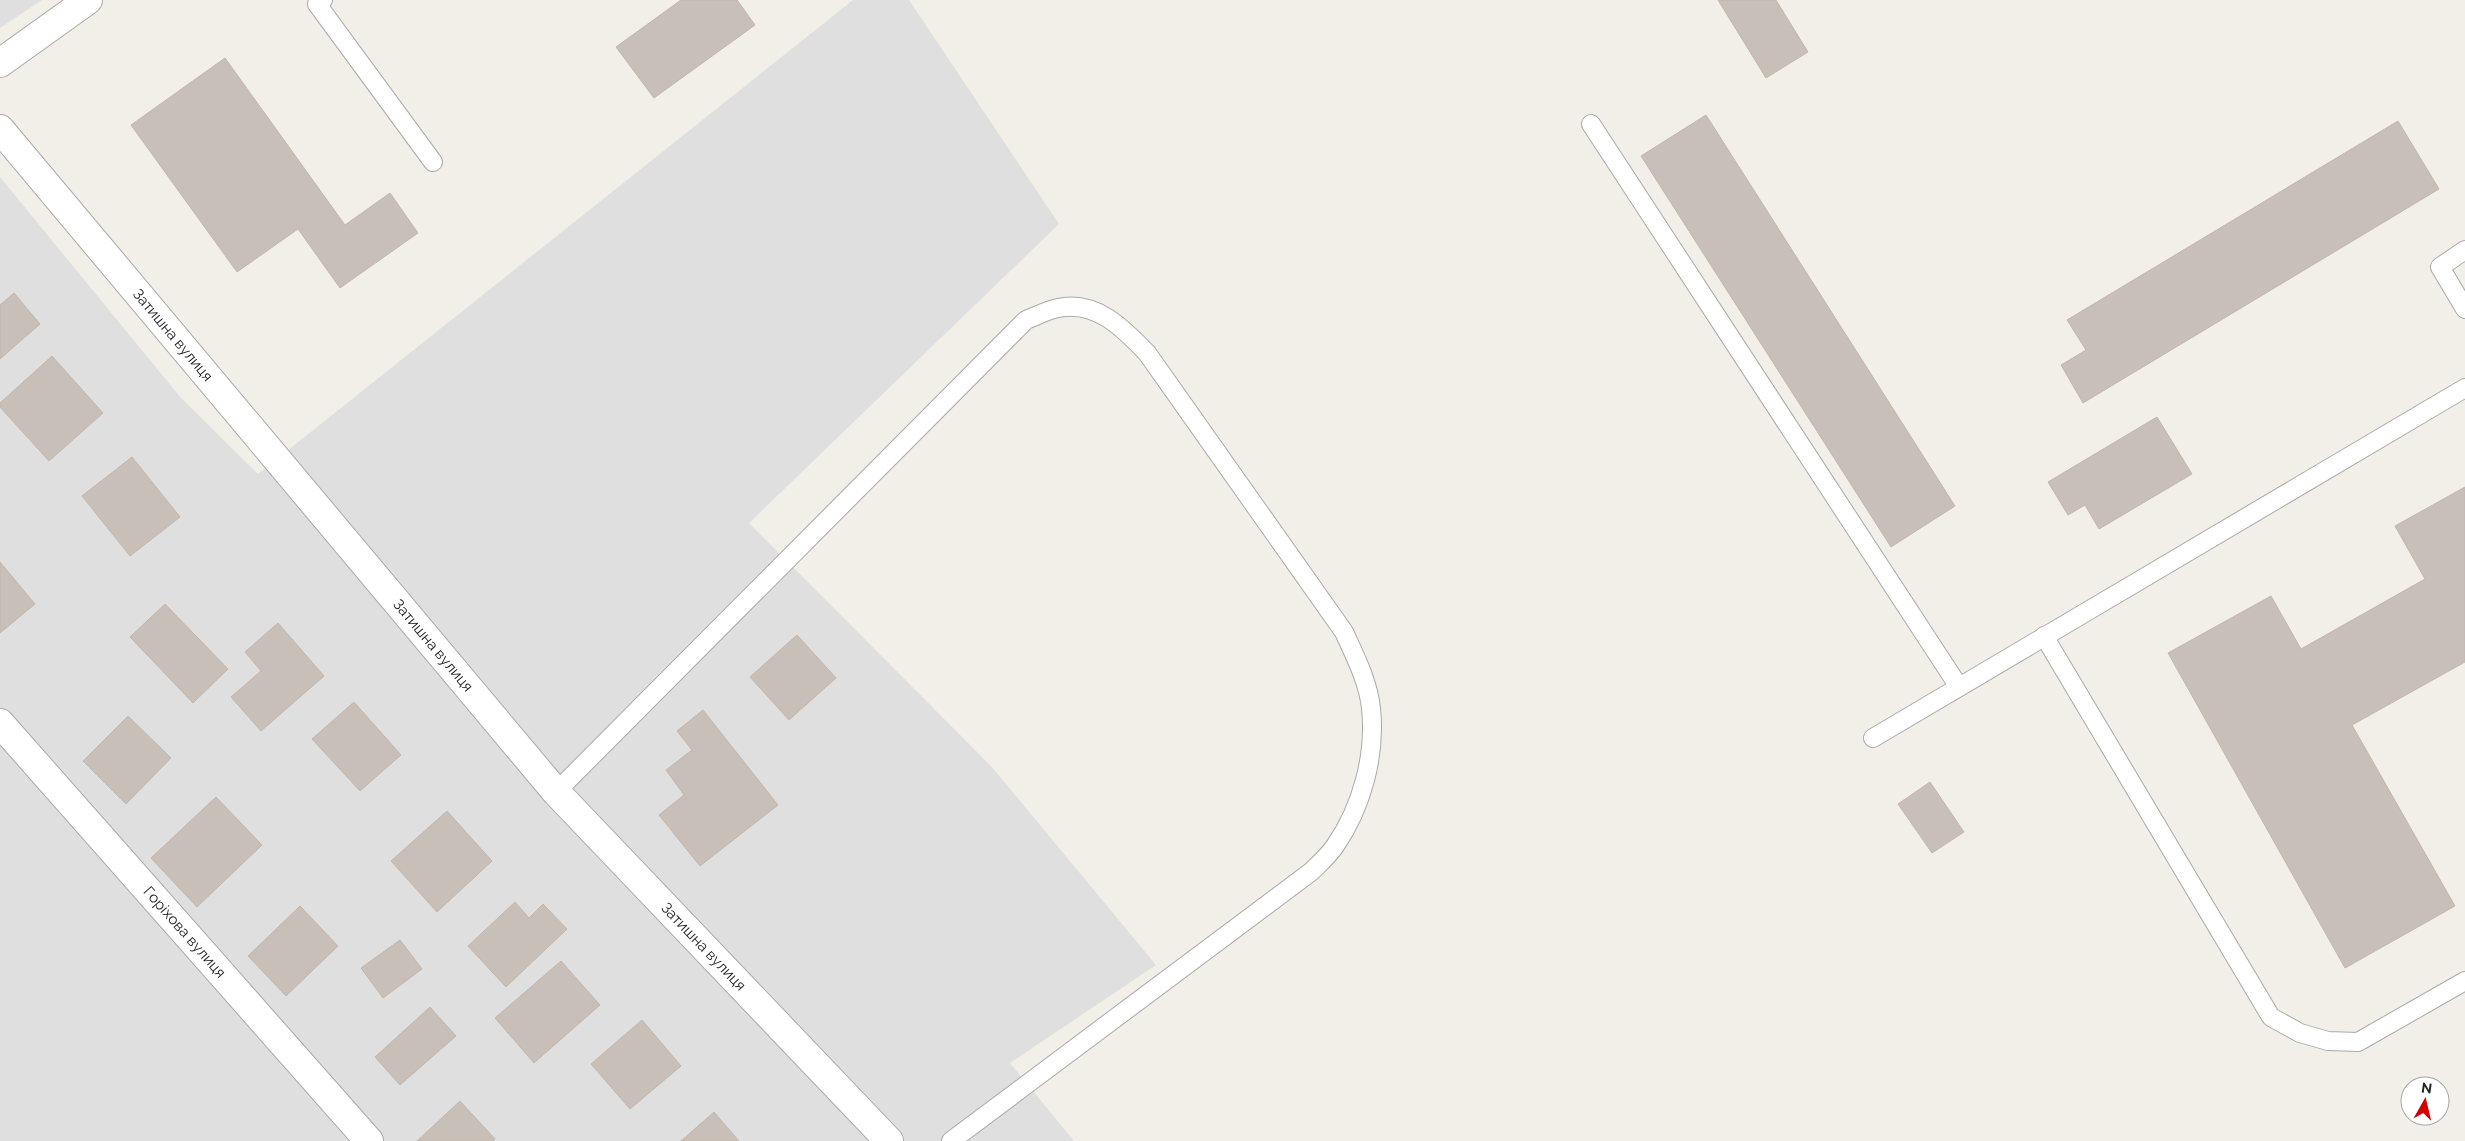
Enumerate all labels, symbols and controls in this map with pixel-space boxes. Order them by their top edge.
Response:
street label: Затишна вулиця [129,285,217,385]
street label: Затишна вулиця [389,596,477,695]
street label: Горіхова вулиця [140,883,230,982]
street label: Затишна вулиця [657,899,750,995]
north arrow [2400,1076,2450,1126]
text: N [2420,1079,2433,1097]

